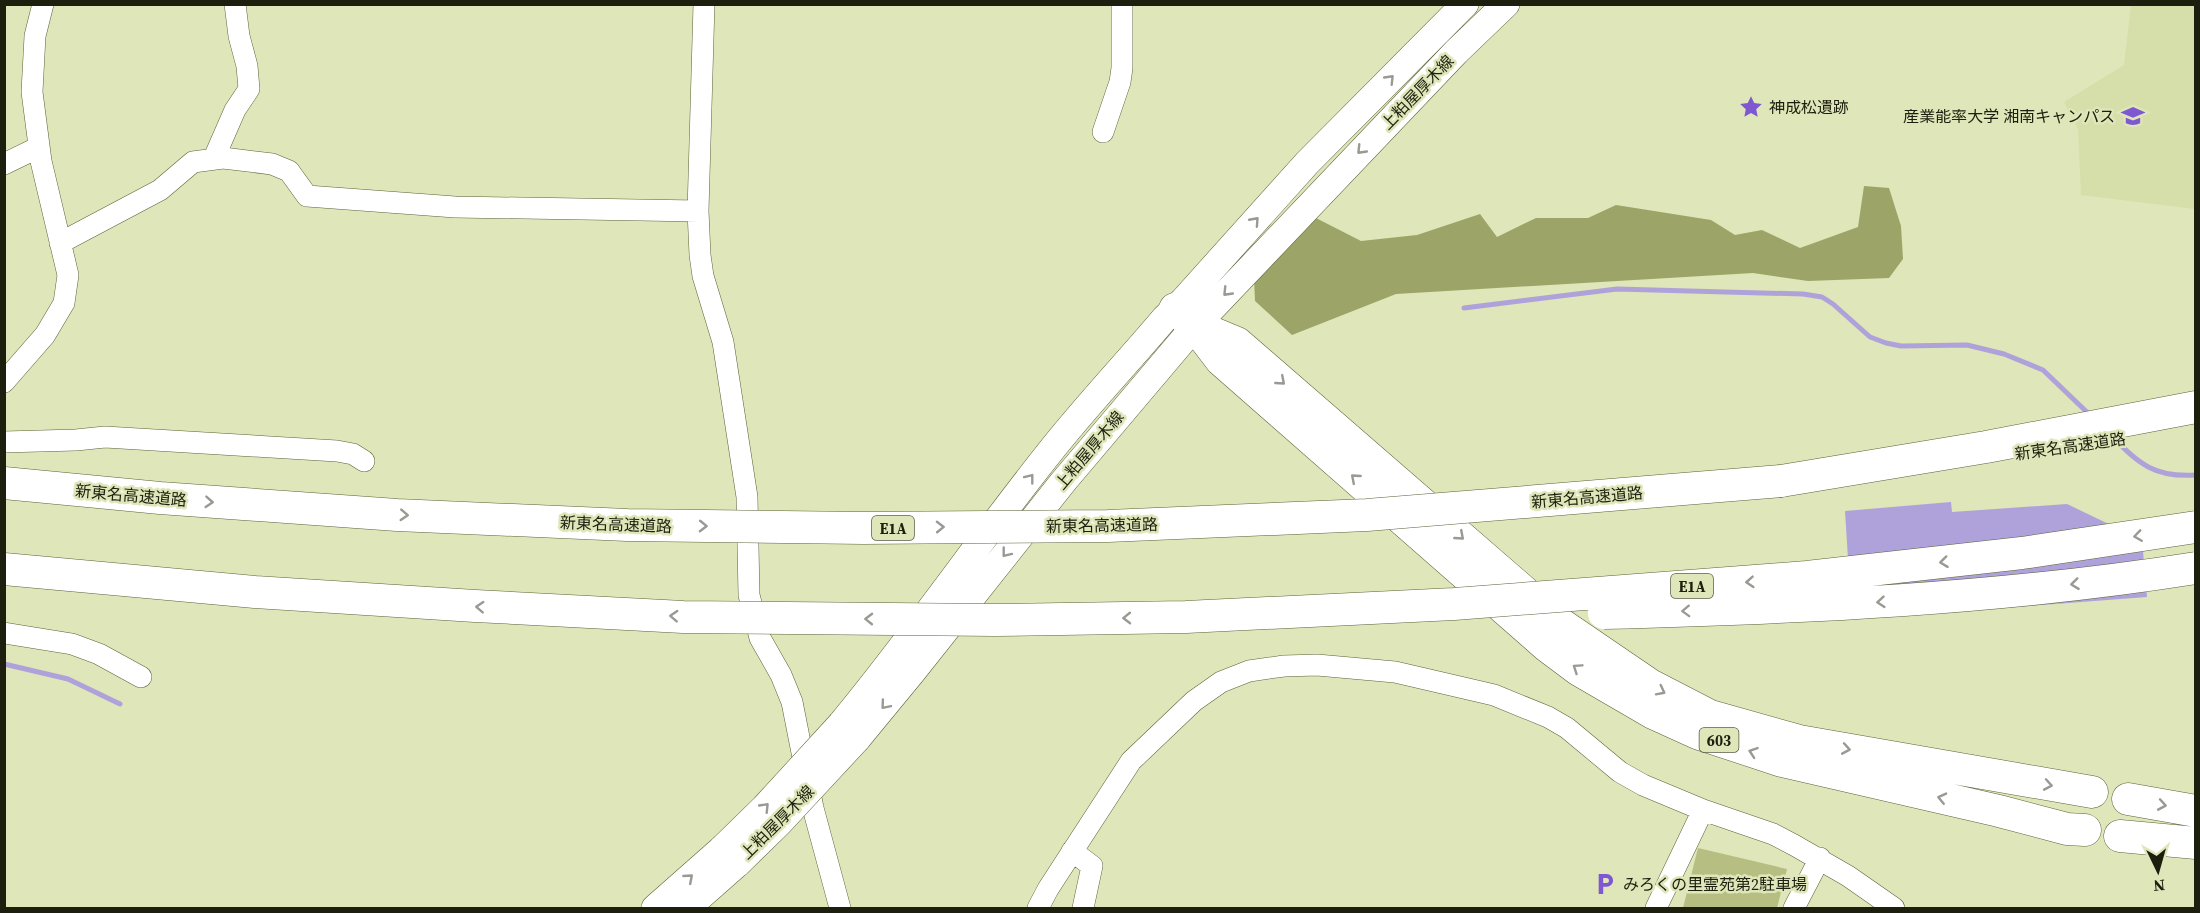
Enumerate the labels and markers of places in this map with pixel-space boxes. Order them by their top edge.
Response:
place icon: 神成松遺跡 [1738,94,1764,120]
place label: 神成松遺跡 [1769,96,1849,118]
school or university icon: 産業能率大学 湘南キャンパス [2120,103,2146,129]
place label: 産業能率大学 湘南キャンパス [1903,105,2115,127]
parking icon: みろくの里霊苑第2駐車場 [1592,871,1618,897]
place label: みろくの里霊苑第2駐車場 [1623,873,1807,895]

